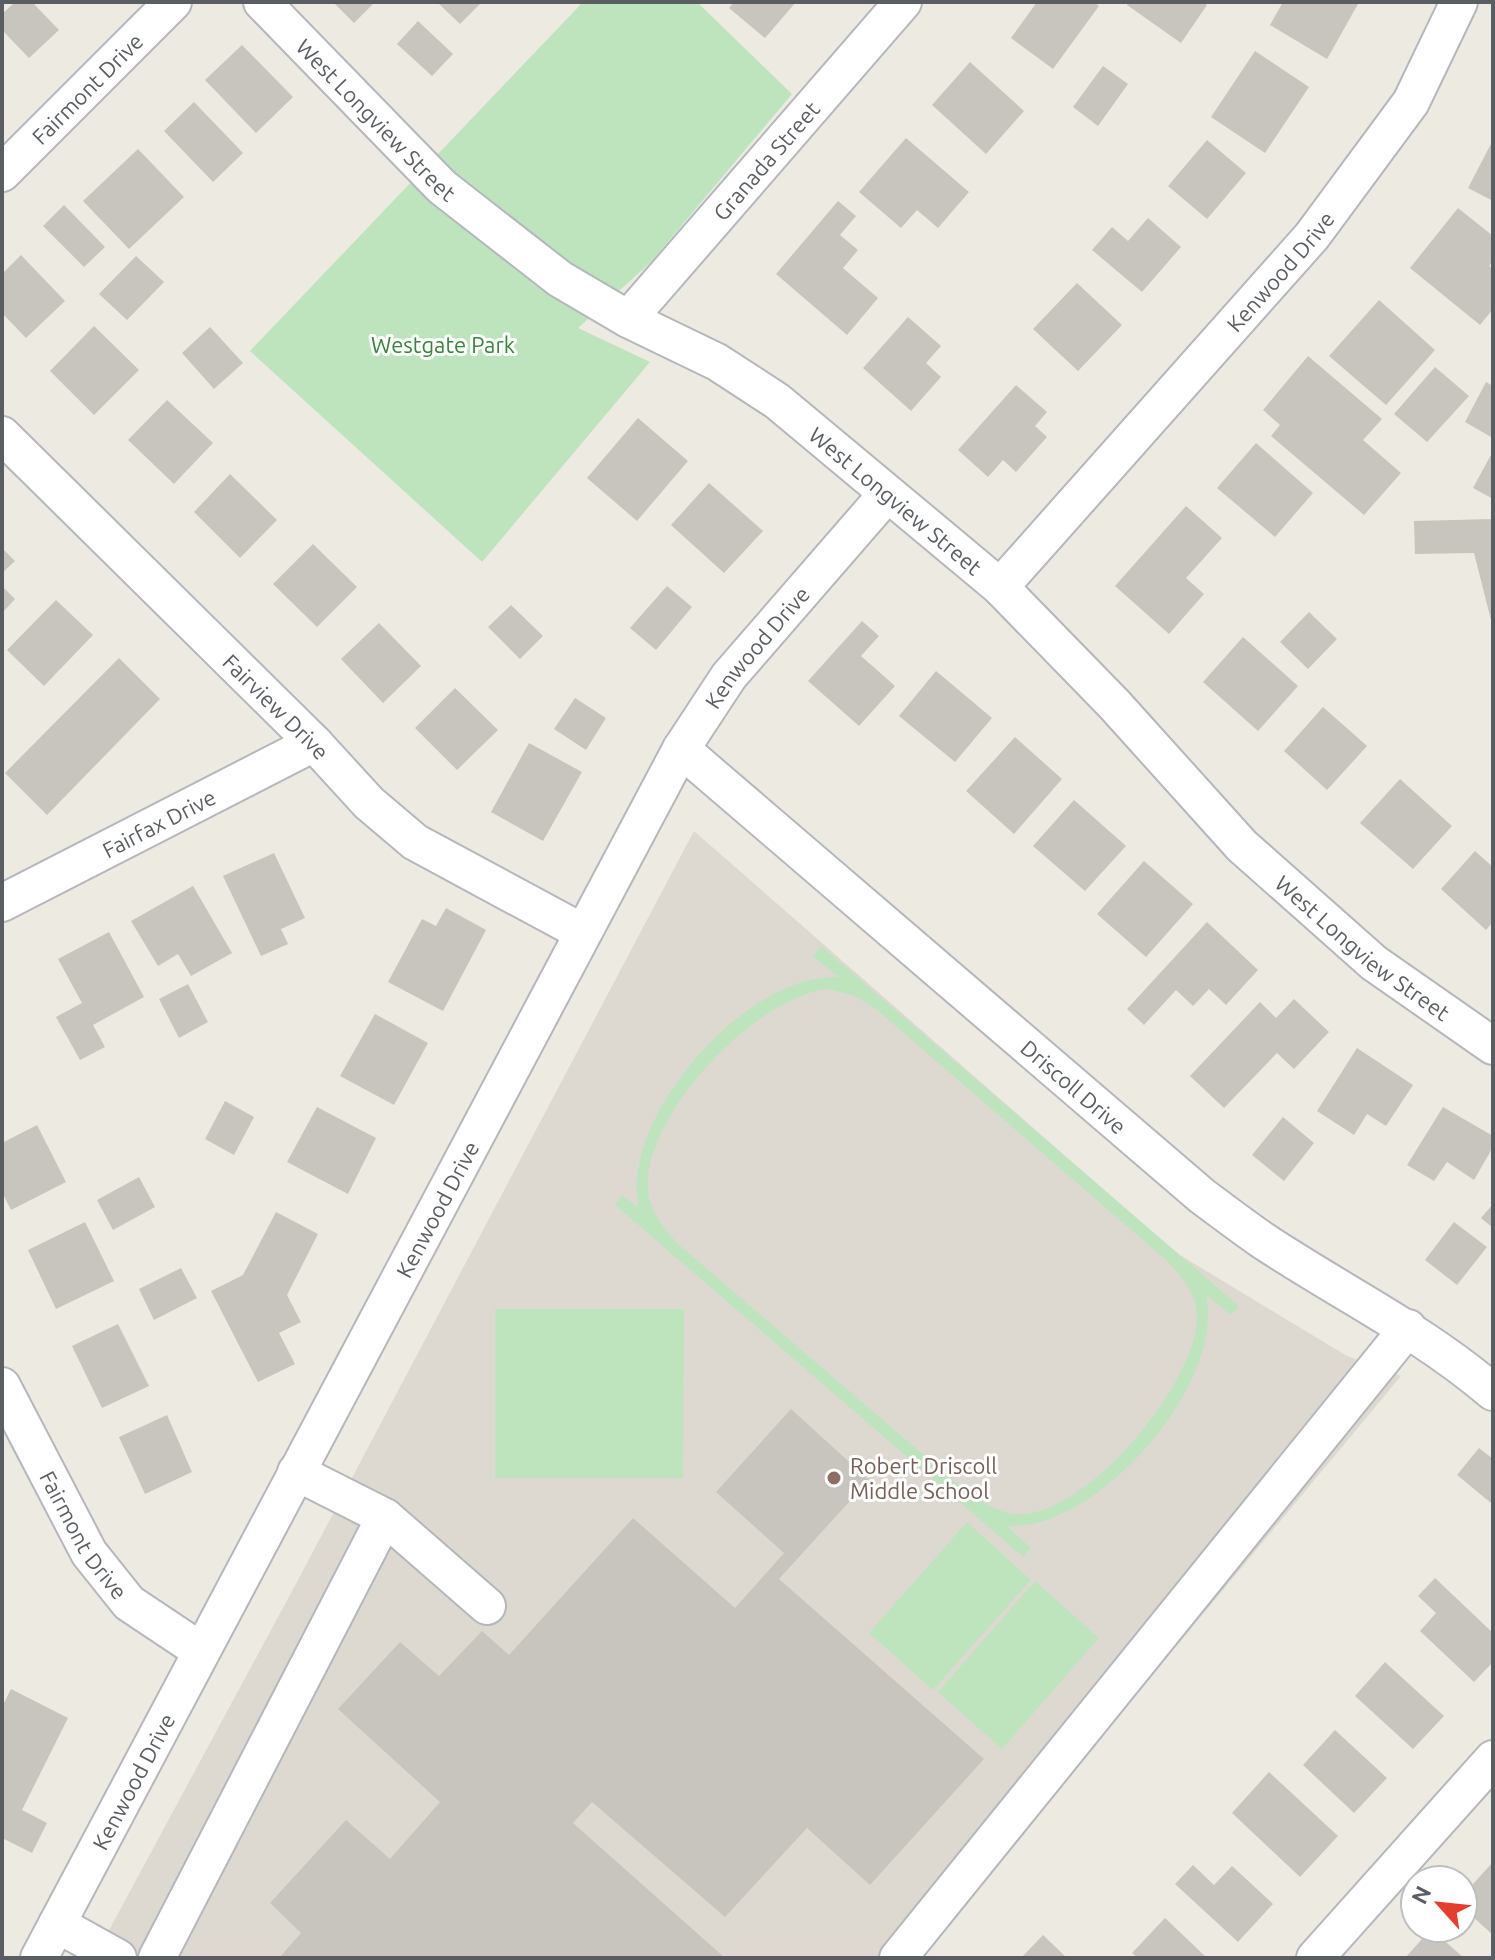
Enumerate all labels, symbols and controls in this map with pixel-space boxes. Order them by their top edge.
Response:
street label: Fairmont Drive [26,28,147,149]
street label: West Longview Street [292,33,461,206]
street label: Granada Street [707,96,824,225]
street label: Kenwood Drive [1221,206,1339,336]
park label: Westgate Park [371,332,515,357]
street label: West Longview Street [805,421,987,579]
street label: Kenwood Drive [699,581,814,713]
street label: Fairview Drive [219,649,335,764]
street label: Fairfax Drive [98,783,219,862]
street label: West Longview Street [1271,870,1455,1025]
street label: Driscoll Drive [1016,1034,1132,1138]
street label: Kenwood Drive [390,1137,483,1281]
place label: Robert Driscoll Middle School [850,1453,997,1503]
street label: Fairmont Drive [36,1466,133,1604]
marker: Robert Driscoll Middle School [825,1469,843,1487]
street label: Kenwood Drive [86,1709,179,1854]
north arrow [1399,1864,1479,1944]
text: N [1406,1882,1436,1908]

